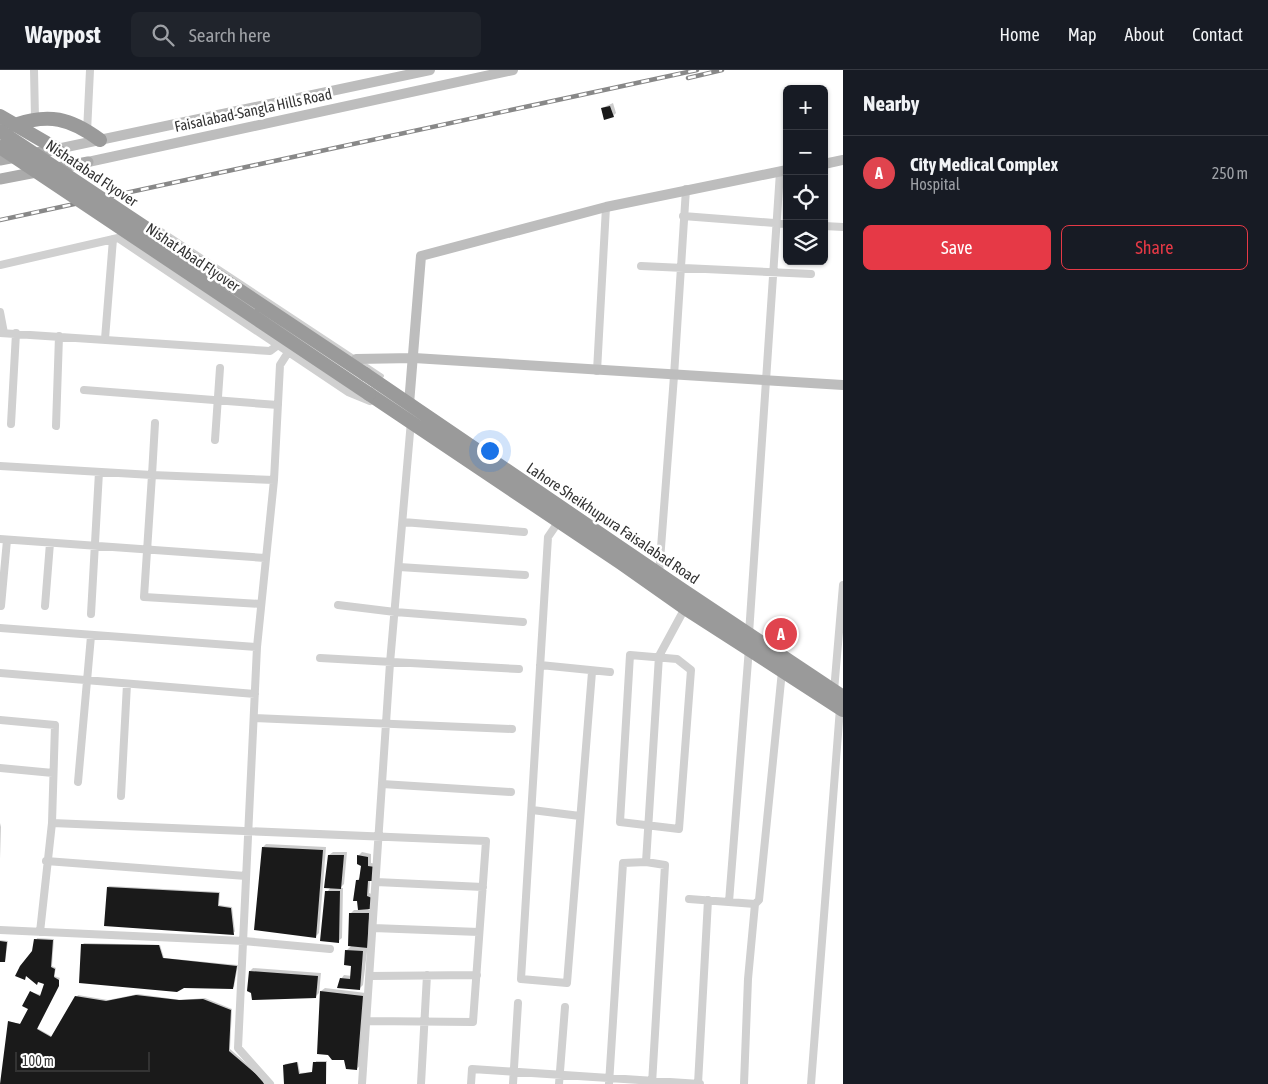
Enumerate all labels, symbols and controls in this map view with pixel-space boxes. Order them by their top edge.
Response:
search box [131,12,481,57]
text: Waypost [25,21,101,48]
icon: search [149,21,177,49]
text: Search here [189,24,271,46]
text: Home [1000,24,1040,45]
text: Map [1068,24,1097,45]
text: About [1125,24,1164,45]
text: Contact [1192,24,1243,45]
street label: Faisalabad-Sangla Hills Road [173,85,333,135]
map controls [783,85,828,265]
button: + [783,85,828,130]
text: Nearby [863,91,919,115]
button: − [783,130,828,175]
street label: Nishatabad Flyover [43,136,141,210]
text: City Medical Complex [910,153,1058,175]
text: A [875,164,883,182]
text: 250 m [1212,164,1248,182]
button: locate [783,175,828,220]
text: Hospital [910,175,960,193]
street label: Nishat Abad Flyover [143,220,243,295]
button: layers [783,220,828,265]
button: Save [863,225,1051,270]
button: Share [1061,225,1248,270]
your location [477,438,503,464]
street label: Lahore Sheikhupura Faisalabad Road [524,459,702,587]
pin: A [765,615,797,653]
scale bar [15,1049,150,1072]
text: 100 m [22,1053,54,1069]

